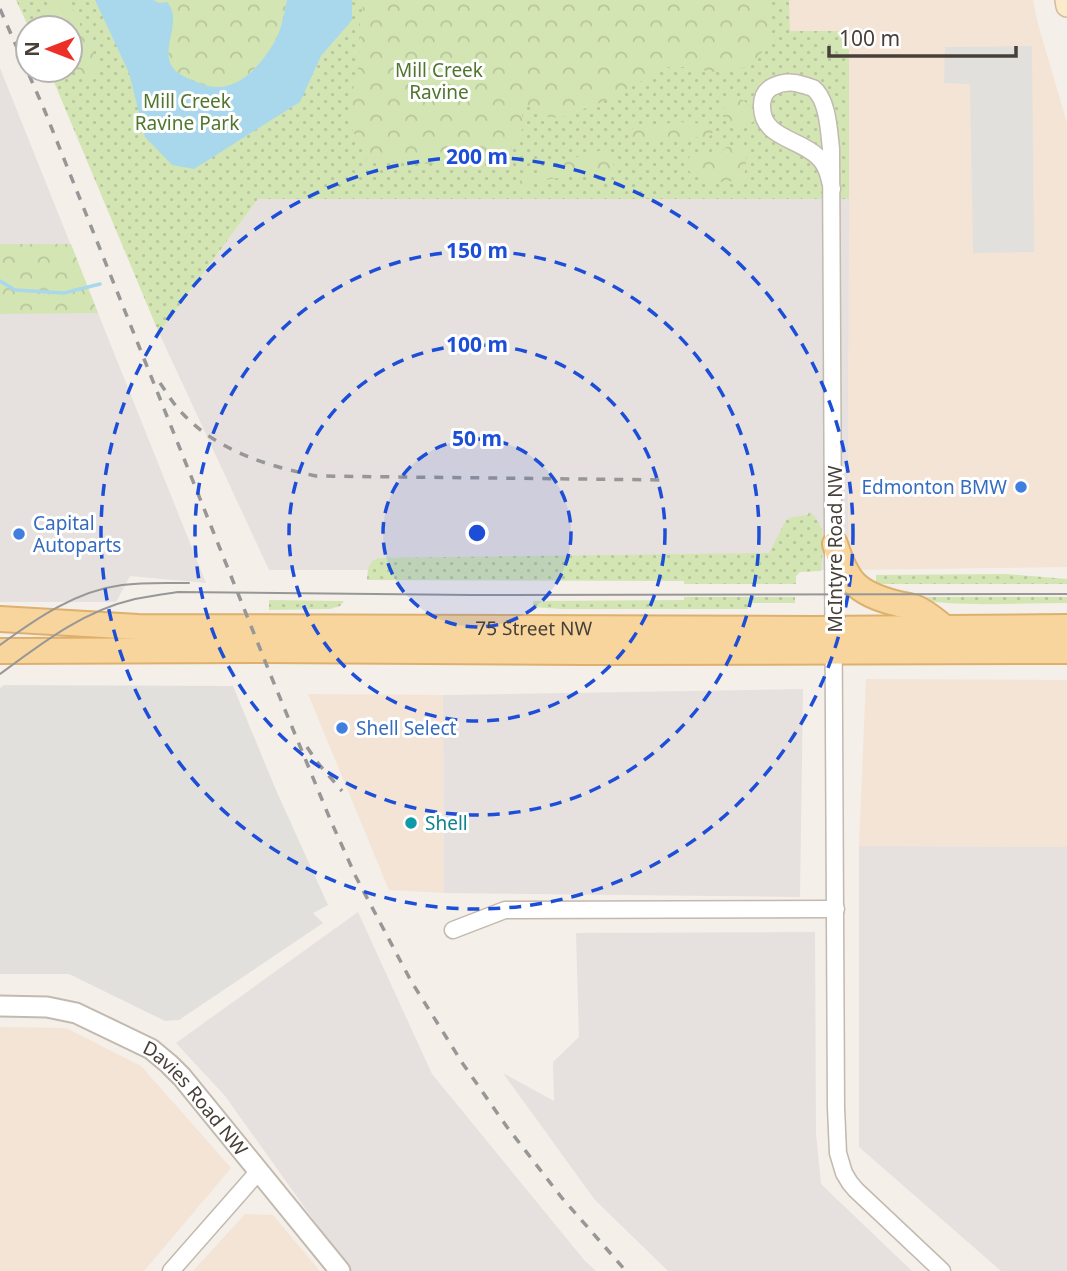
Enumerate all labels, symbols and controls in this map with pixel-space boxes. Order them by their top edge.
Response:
north arrow [14,14,84,84]
scale bar [829,14,1016,58]
text: 100 m [839,24,900,52]
text: N [19,41,45,57]
park label: Mill Creek Ravine [395,57,483,105]
park label: Mill Creek Ravine Park [135,88,239,136]
text: 200 m [446,142,508,170]
text: 150 m [446,236,508,264]
text: 100 m [446,330,508,358]
text: 50 m [452,424,502,452]
street label: McIntyre Road NW [822,465,848,632]
place label: Edmonton BMW [861,474,1007,500]
marker: Edmonton BMW [1013,479,1029,495]
place label: Capital Autoparts [33,510,121,558]
centre of rings [465,521,489,545]
marker: Capital Autoparts [11,526,27,542]
street label: 75 Street NW [475,615,593,641]
place label: Shell Select [356,715,457,741]
marker: Shell Select [334,720,350,736]
place label: Shell [425,810,468,836]
marker: Shell [403,815,419,831]
street label: Davies Road NW [139,1034,254,1161]

